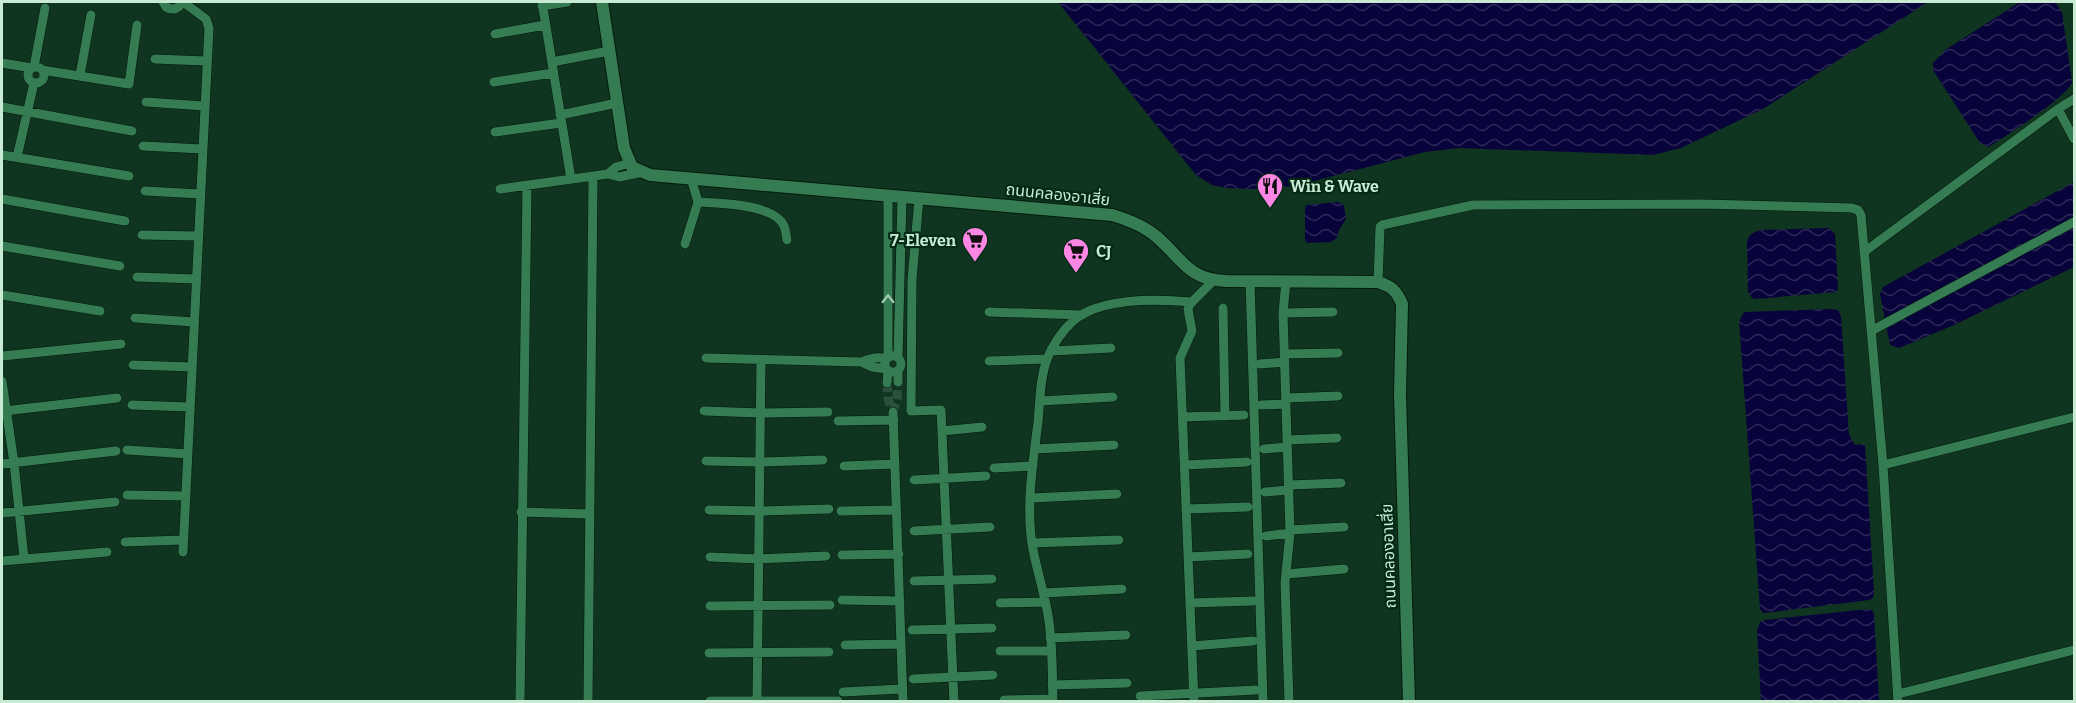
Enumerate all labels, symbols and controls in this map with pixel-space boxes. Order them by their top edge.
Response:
restaurant icon: Win & Wave [1255,171,1285,209]
place label: Win & Wave [1290,177,1379,196]
street label: ถนนคลองอาเสี่ย [1005,178,1111,209]
supermarket icon: 7-Eleven [960,225,990,263]
place label: 7-Eleven [890,231,957,250]
supermarket icon: CJ [1061,236,1091,274]
place label: CJ [1096,242,1112,261]
one-way arrow [882,294,894,303]
street label: ถนนคลองอาเสี่ย [1375,503,1400,609]

